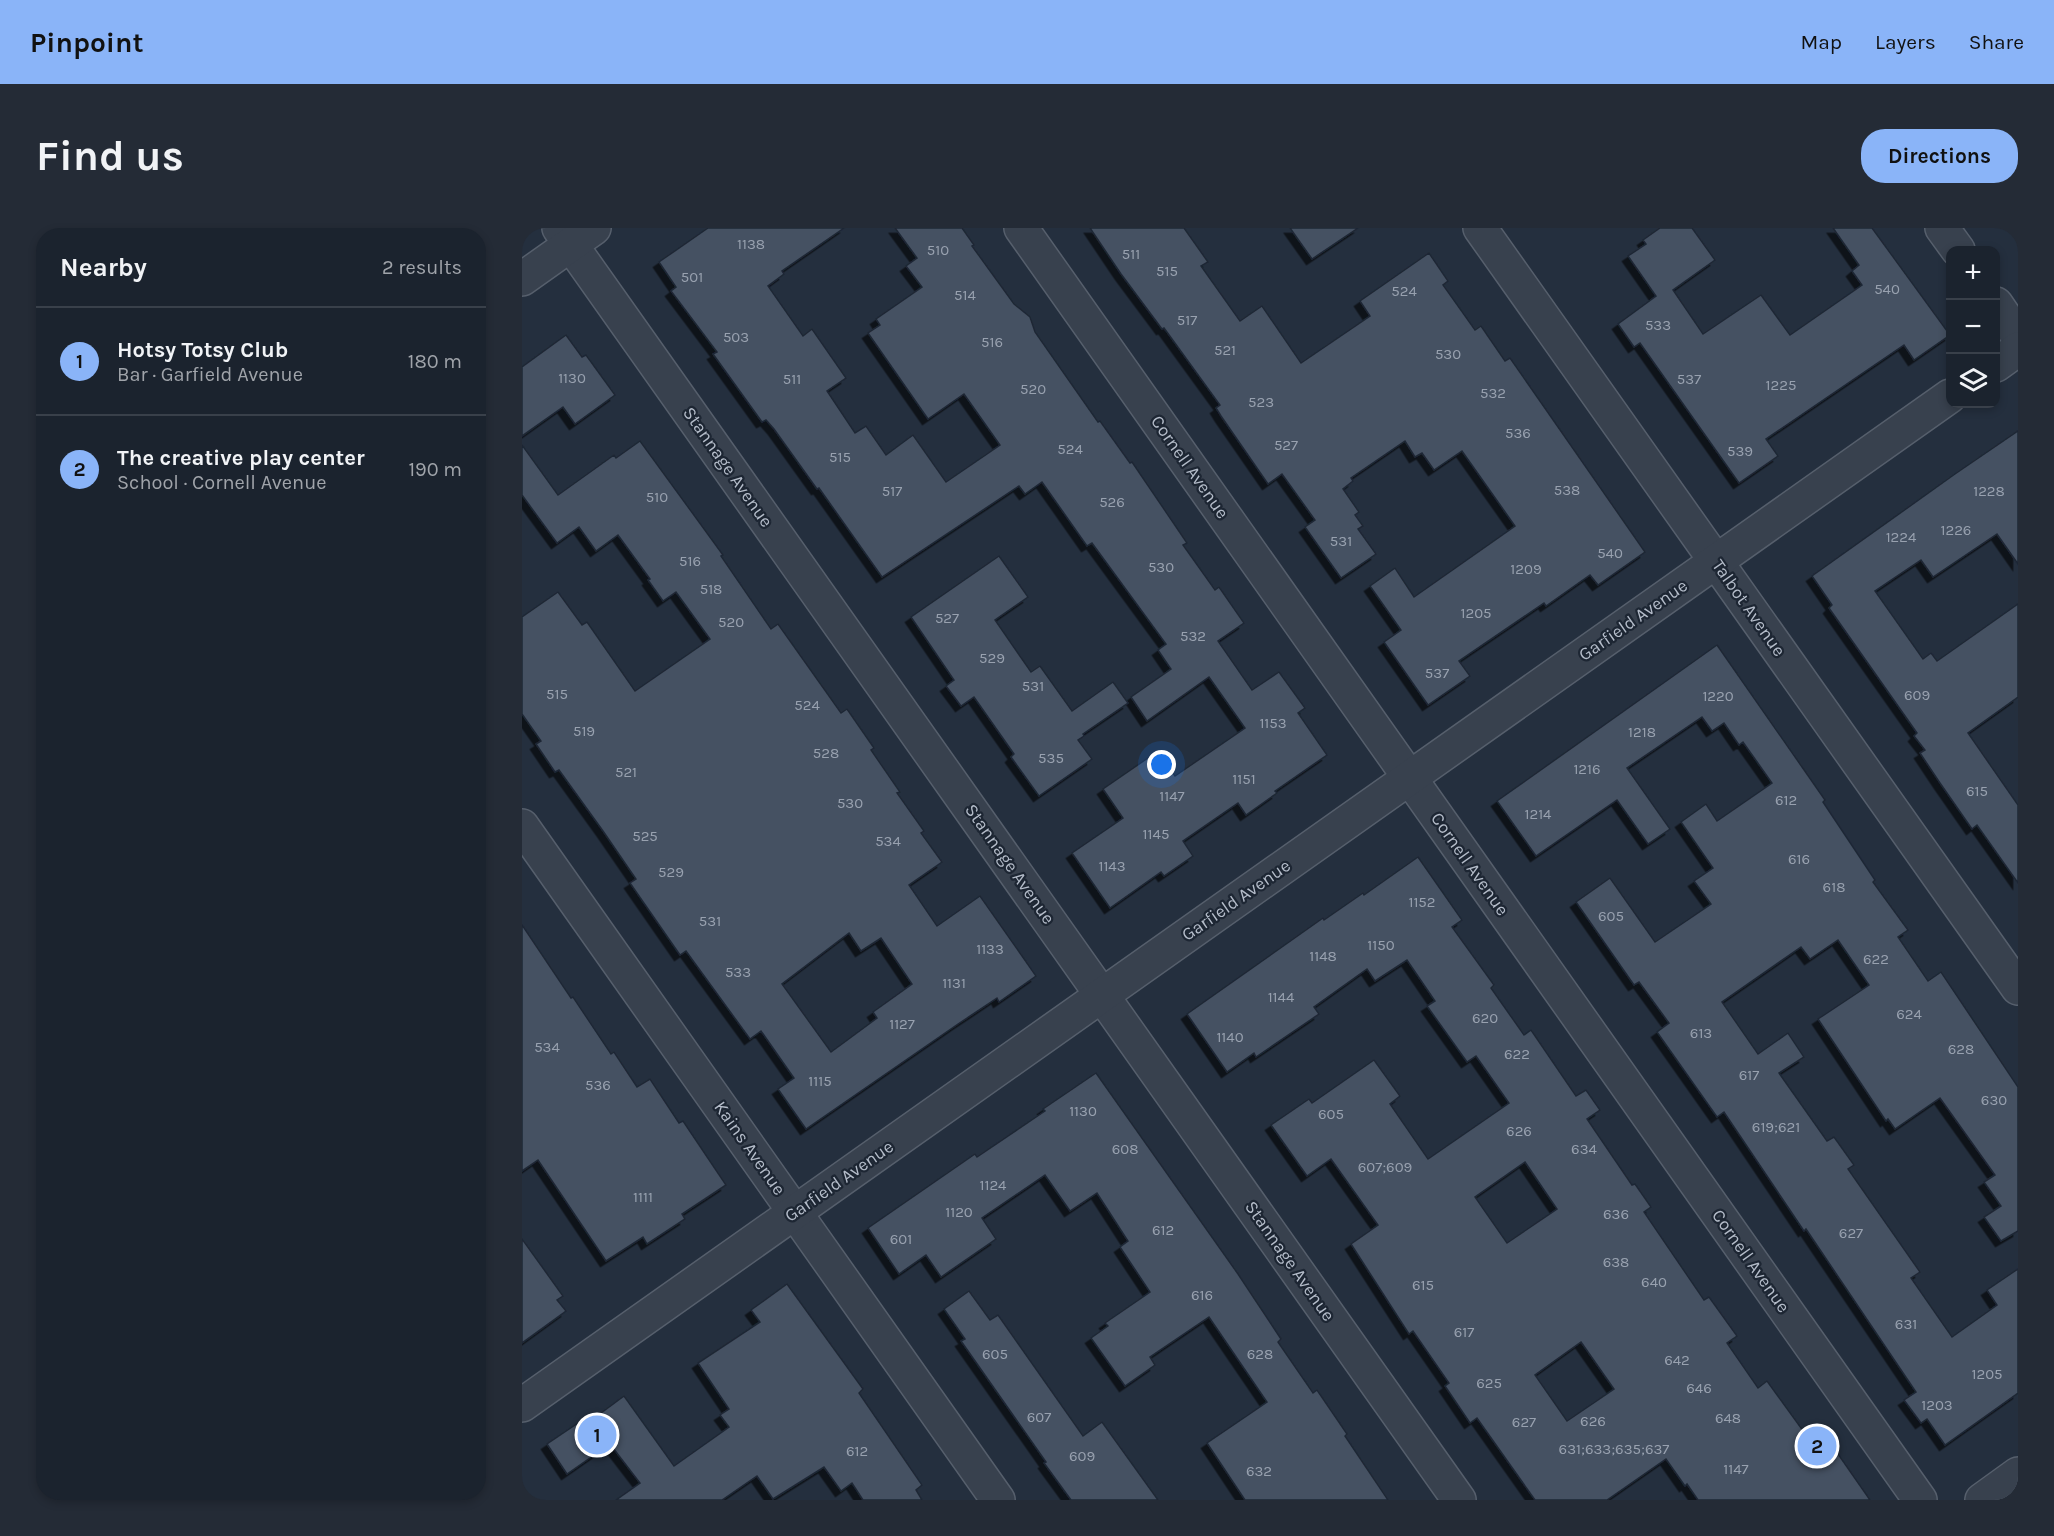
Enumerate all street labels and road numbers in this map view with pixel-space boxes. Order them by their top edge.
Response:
street label: Stannage Avenue [678,402,778,532]
street label: Cornell Avenue [1146,411,1234,523]
street label: Talbot Avenue [1708,555,1790,661]
street label: Garfield Avenue [1574,574,1692,666]
street label: Stannage Avenue [960,799,1060,929]
street label: Cornell Avenue [1426,808,1514,920]
street label: Garfield Avenue [1177,854,1295,946]
street label: Kains Avenue [709,1097,791,1199]
street label: Garfield Avenue [780,1135,898,1227]
street label: Stannage Avenue [1240,1196,1340,1326]
street label: Cornell Avenue [1707,1205,1795,1317]

